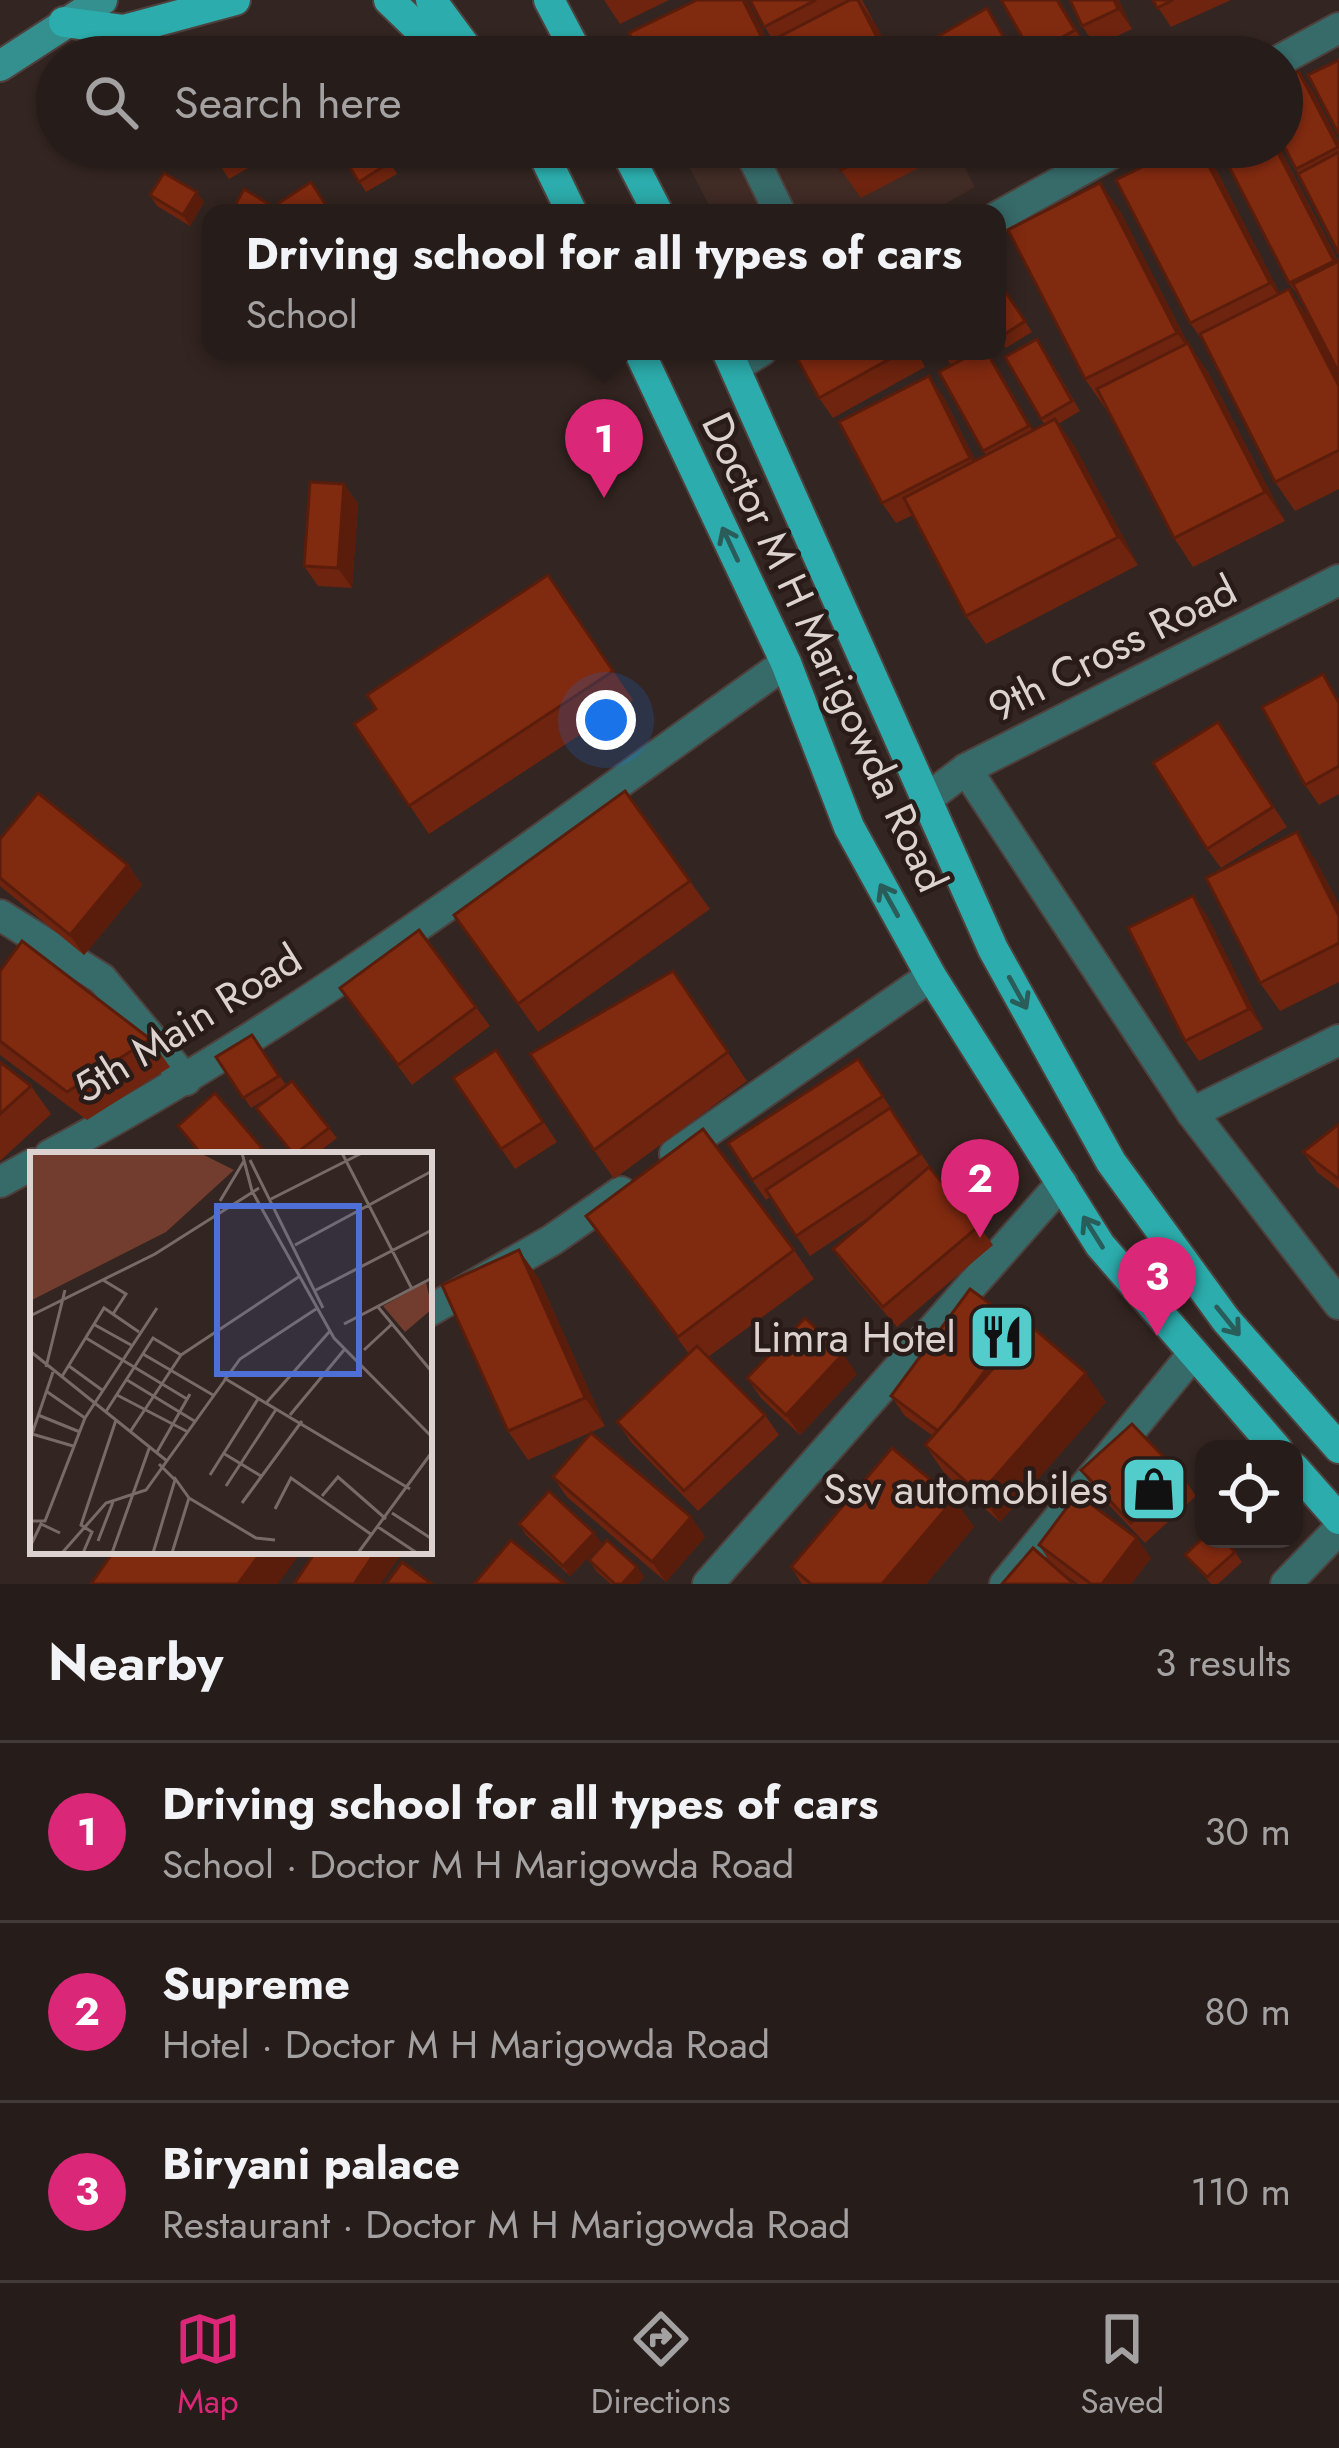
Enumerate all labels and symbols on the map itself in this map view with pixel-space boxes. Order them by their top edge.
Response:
pin: 1 [565,399,643,498]
street label: Doctor M H Marigowda Road [686,403,963,902]
one-way arrow [718,527,740,563]
street label: 9th Cross Road [977,560,1247,737]
your location [576,690,636,750]
one-way arrow [877,883,900,918]
street label: 5th Main Road [61,929,313,1118]
one-way arrow [1007,975,1030,1010]
pin: 2 [941,1139,1019,1238]
inset map [30,1152,432,1554]
one-way arrow [1080,1216,1105,1250]
pin: 3 [1118,1237,1196,1336]
restaurant icon: Limra Hotel [967,1302,1037,1372]
one-way arrow [1214,1304,1241,1336]
place label: Limra Hotel [752,1307,956,1368]
shop icon: Ssv automobiles [1119,1454,1189,1524]
place label: Ssv automobiles [823,1459,1108,1520]

